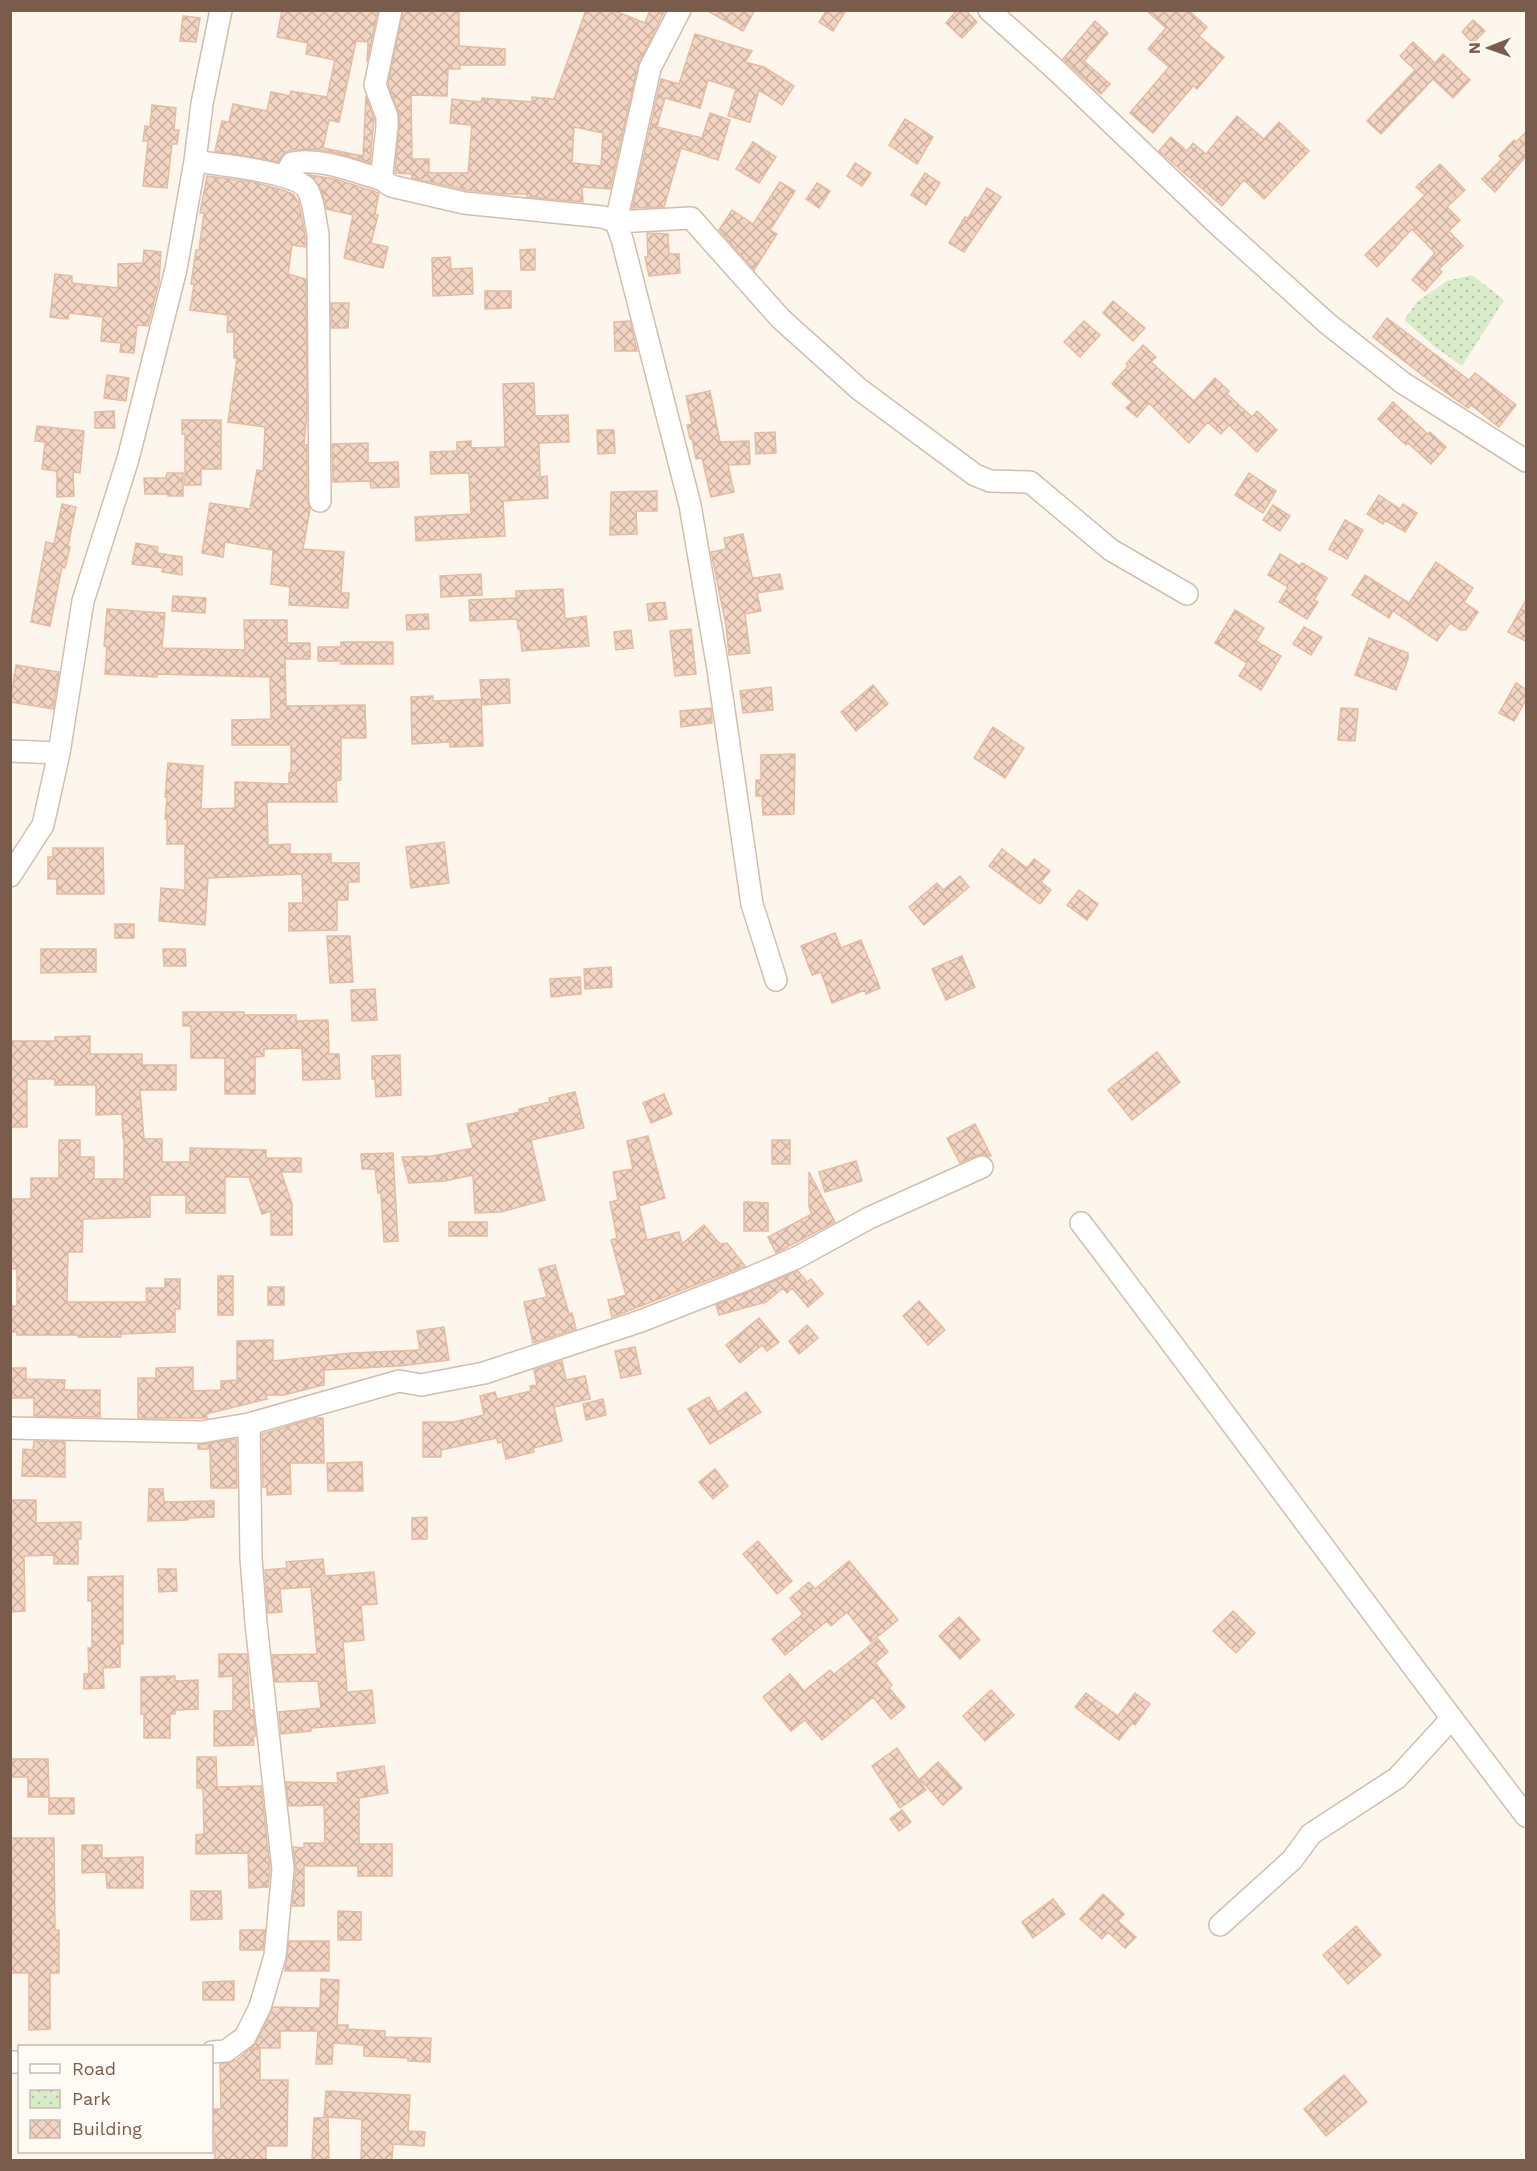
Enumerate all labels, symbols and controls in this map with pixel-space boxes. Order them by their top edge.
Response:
north arrow [1459,18,1519,78]
text: N [1465,42,1484,54]
legend [18,2045,213,2153]
text: Road [72,2058,116,2079]
text: Park [72,2088,111,2109]
text: Building [72,2118,142,2139]

